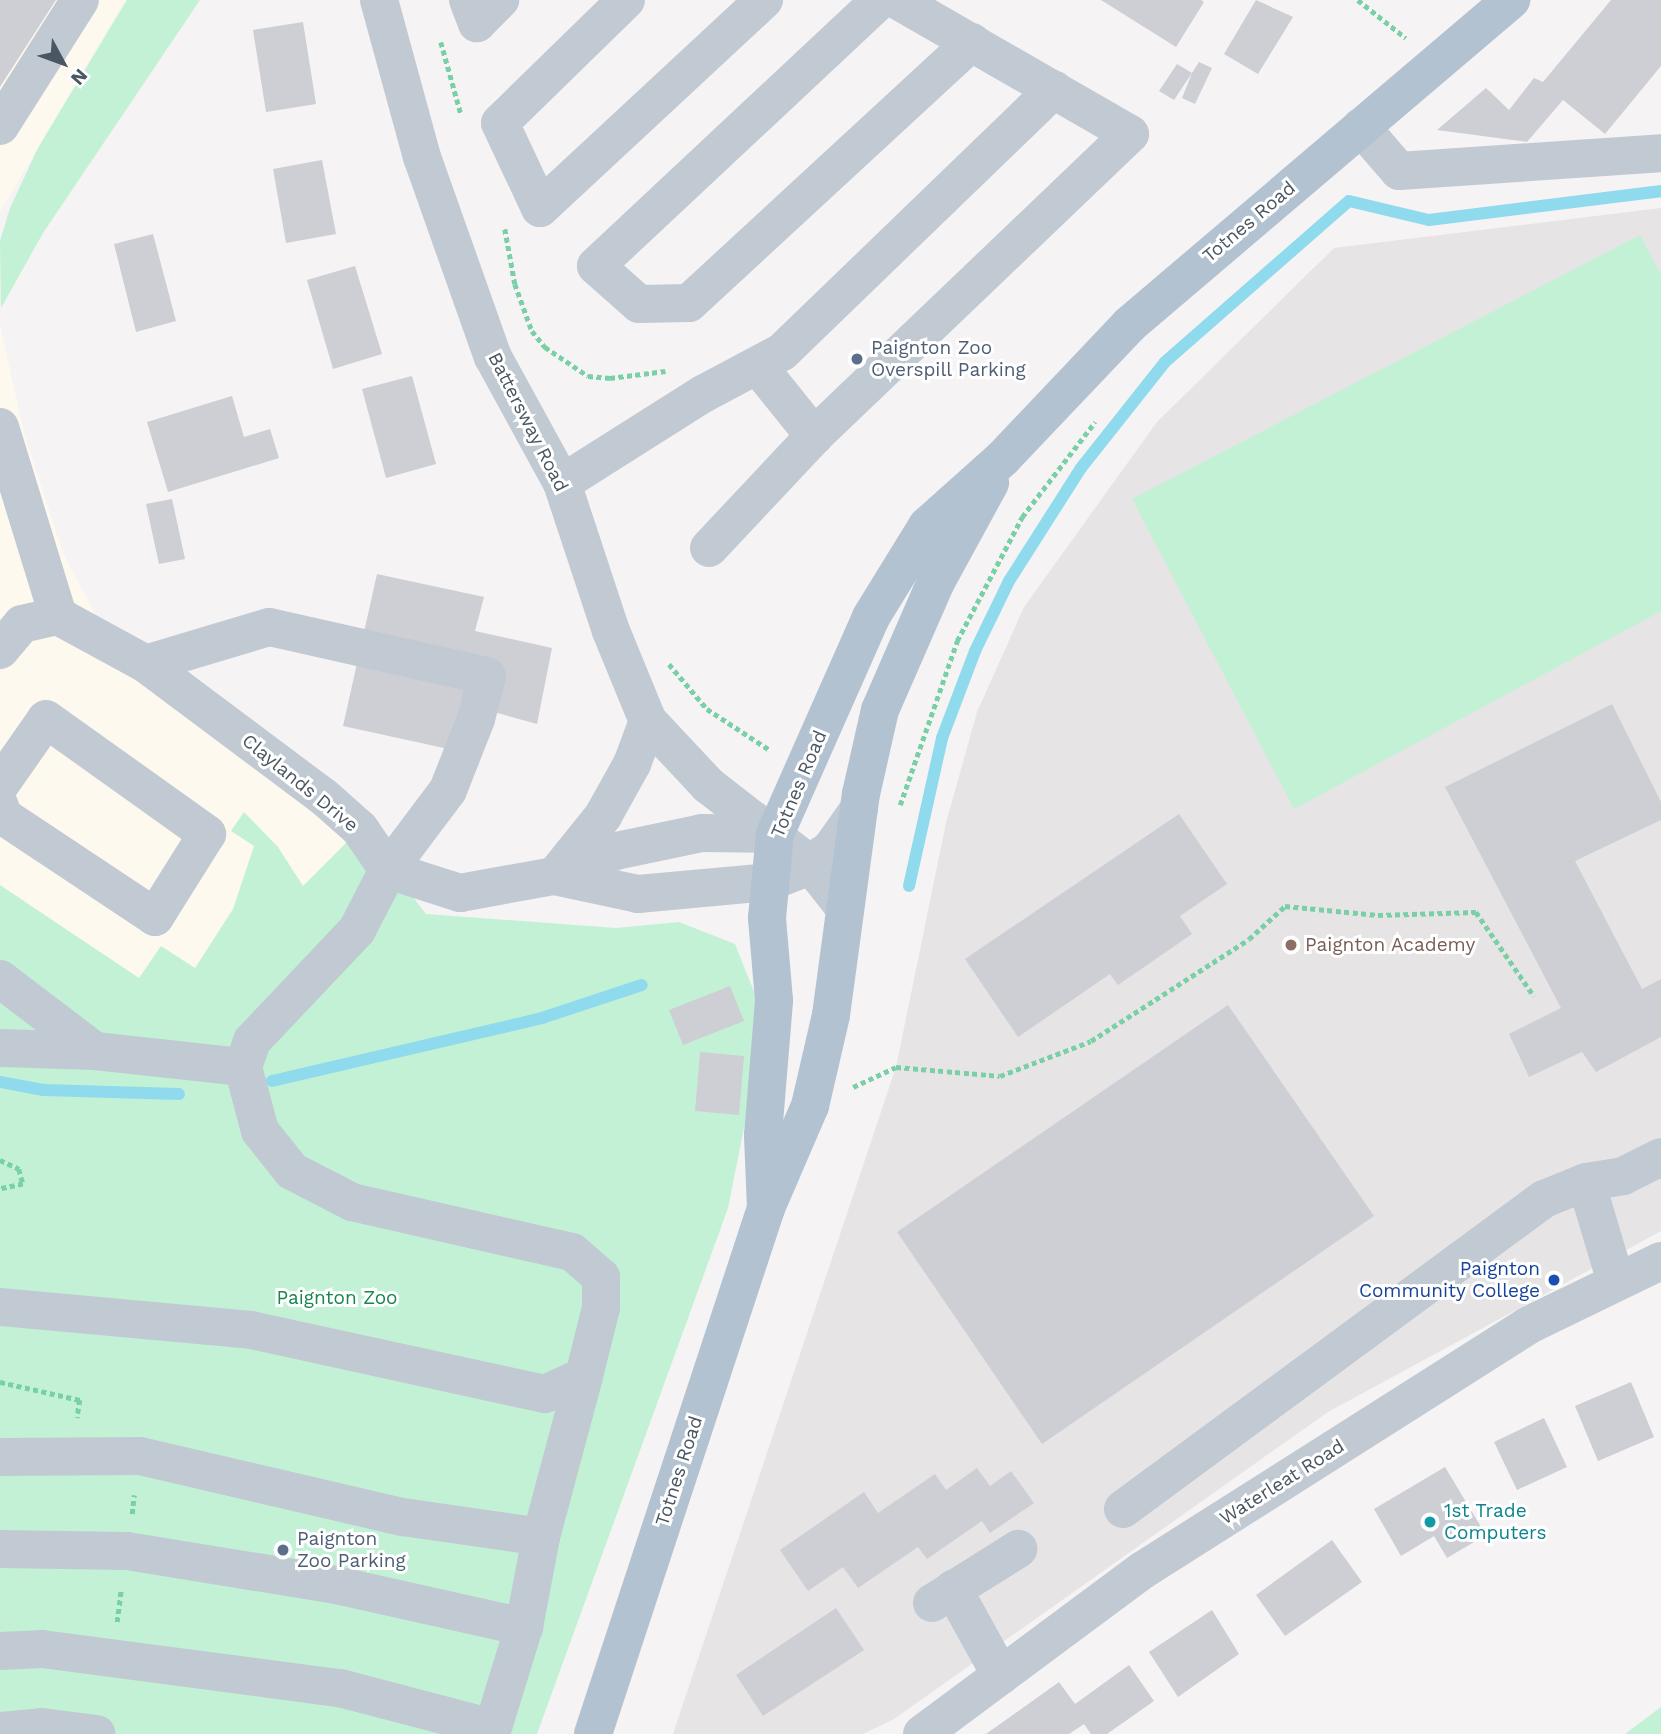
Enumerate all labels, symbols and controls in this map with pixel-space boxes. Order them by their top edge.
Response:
north arrow [28,28,98,98]
text: N [66,64,93,90]
street label: Totnes Road [1198,177,1300,267]
place label: Paignton Zoo Overspill Parking [871,337,1026,381]
street label: Battersway Road [483,348,573,496]
marker: Paignton Zoo Overspill Parking [849,351,865,367]
street label: Totnes Road [766,727,832,841]
street label: Claylands Drive [237,729,363,837]
place label: Paignton Academy [1305,934,1476,956]
marker: Paignton Academy [1283,937,1299,953]
place label: Paignton Community College [1358,1258,1540,1302]
marker: Paignton Community College [1546,1272,1562,1288]
park label: Paignton Zoo [276,1287,398,1309]
street label: Totnes Road [651,1413,707,1529]
street label: Waterleat Road [1216,1435,1348,1529]
place label: 1st Trade Computers [1444,1500,1546,1544]
marker: 1st Trade Computers [1422,1514,1438,1530]
place label: Paignton Zoo Parking [297,1528,406,1572]
marker: Paignton Zoo Parking [275,1542,291,1558]

